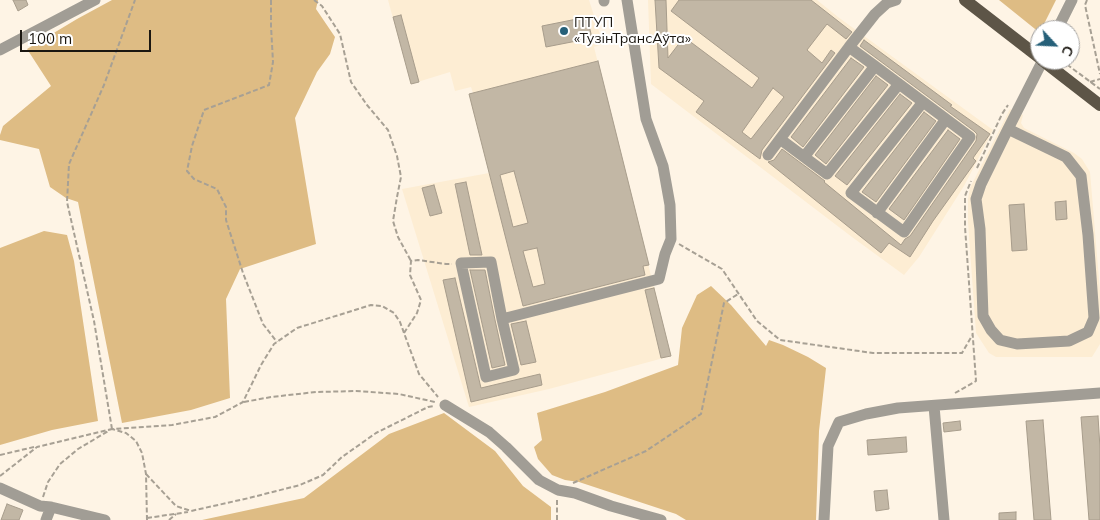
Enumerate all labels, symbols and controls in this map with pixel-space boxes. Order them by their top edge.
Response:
place label: ПТУП «ТузінТрансАўта» [574,15,691,48]
scale bar [22,20,154,52]
north arrow [1030,20,1080,70]
marker: ПТУП «ТузінТрансАўта» [558,25,570,37]
text: 100 m [28,29,72,48]
text: С [1058,43,1078,59]

